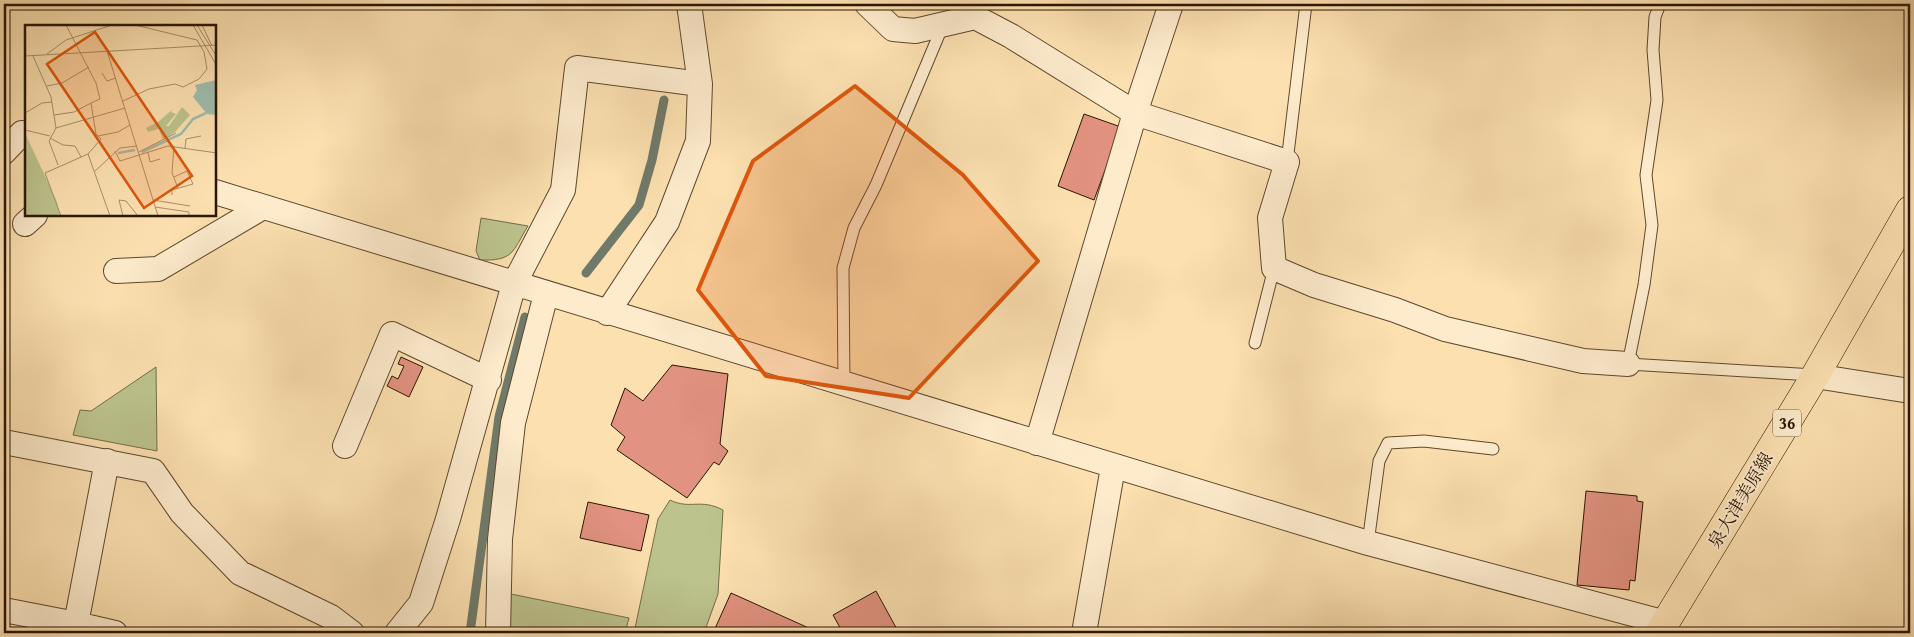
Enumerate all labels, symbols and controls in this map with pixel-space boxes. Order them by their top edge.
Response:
inset map [25,25,216,216]
road number: 36 [1773,409,1801,436]
street label: 泉大津美原線 [1701,447,1779,553]

